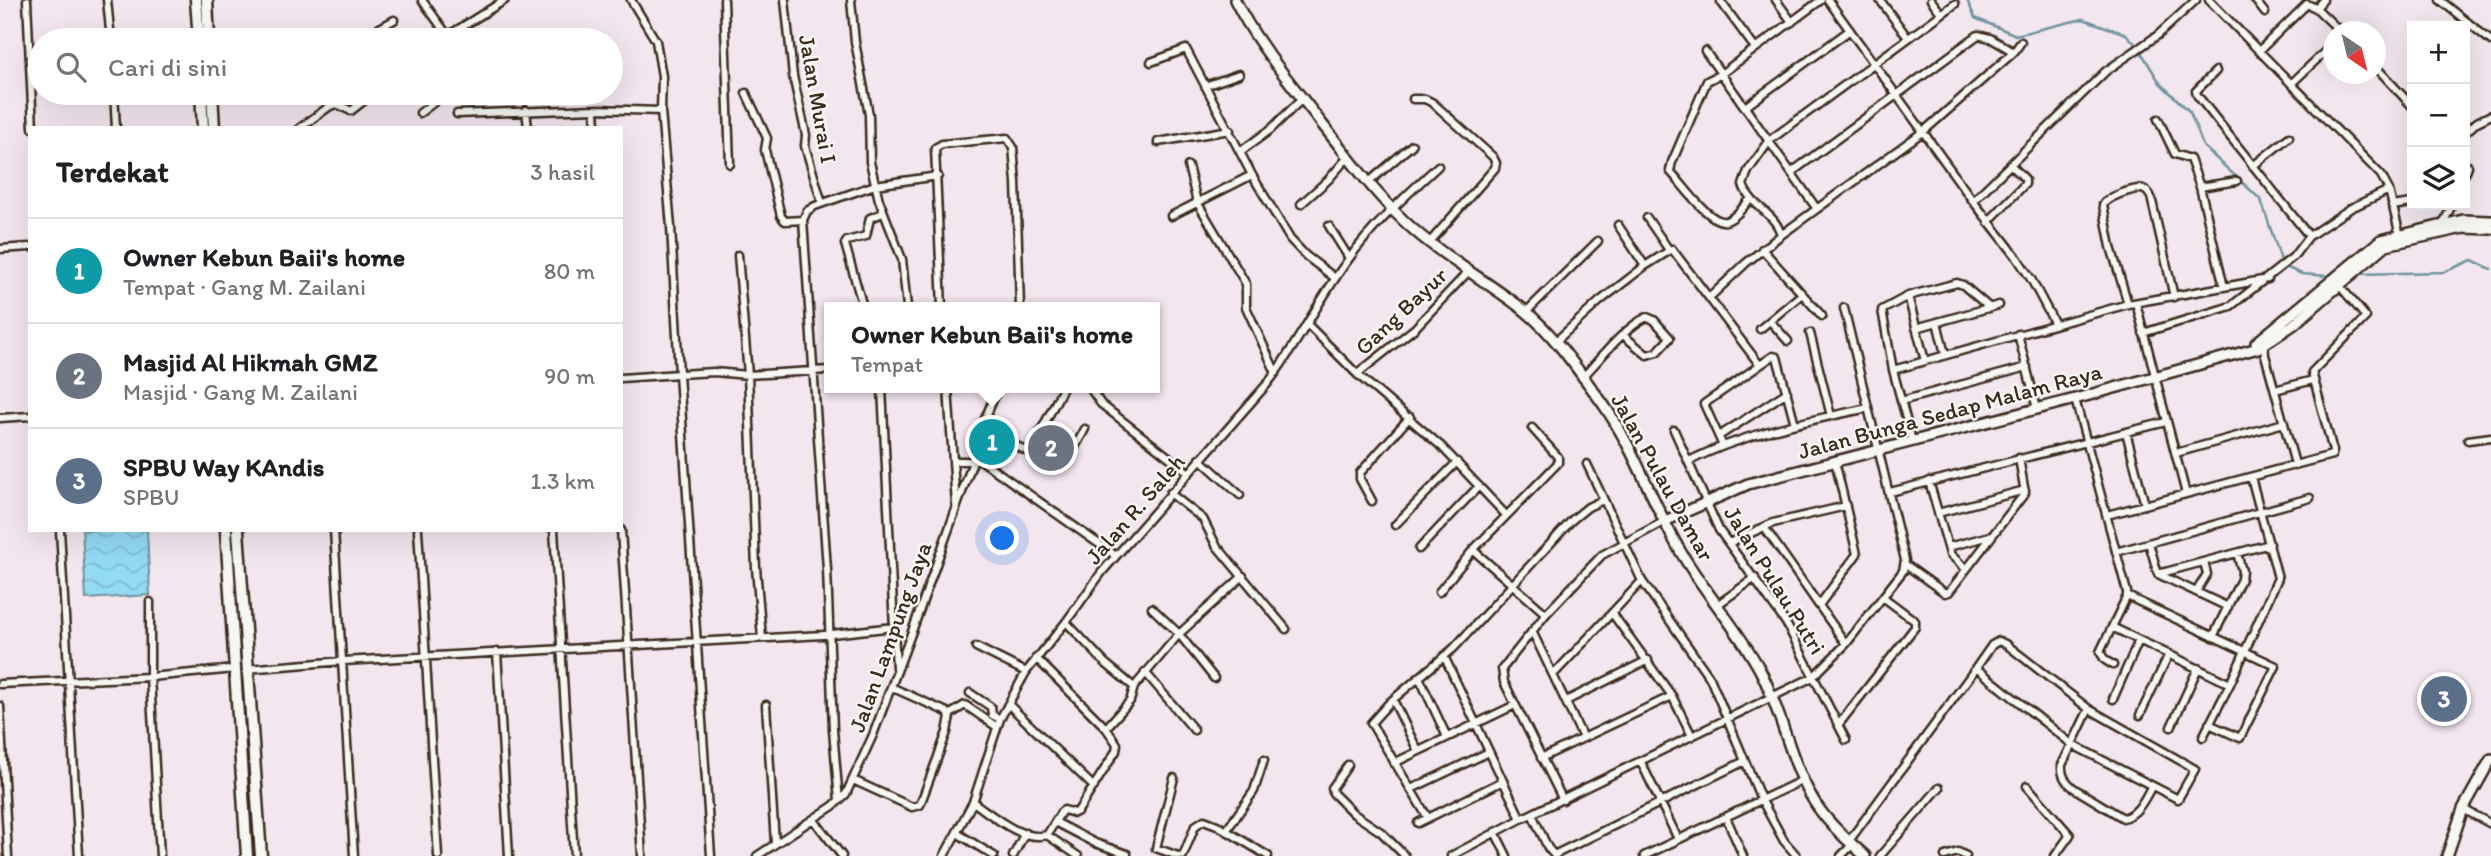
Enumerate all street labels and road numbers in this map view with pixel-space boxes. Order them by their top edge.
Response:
street label: Jalan Murai I [793,33,843,165]
street label: Gang Bayur [1349,261,1453,361]
street label: Jalan Bunga Sedap Malam Raya [1795,357,2105,465]
street label: Jalan Pulau Damar [1605,388,1721,566]
street label: Jalan R. Saleh [1079,448,1191,570]
street label: Jalan Pulau Putri [1718,501,1832,659]
street label: Jalan Lampung Jaya [843,538,937,736]

